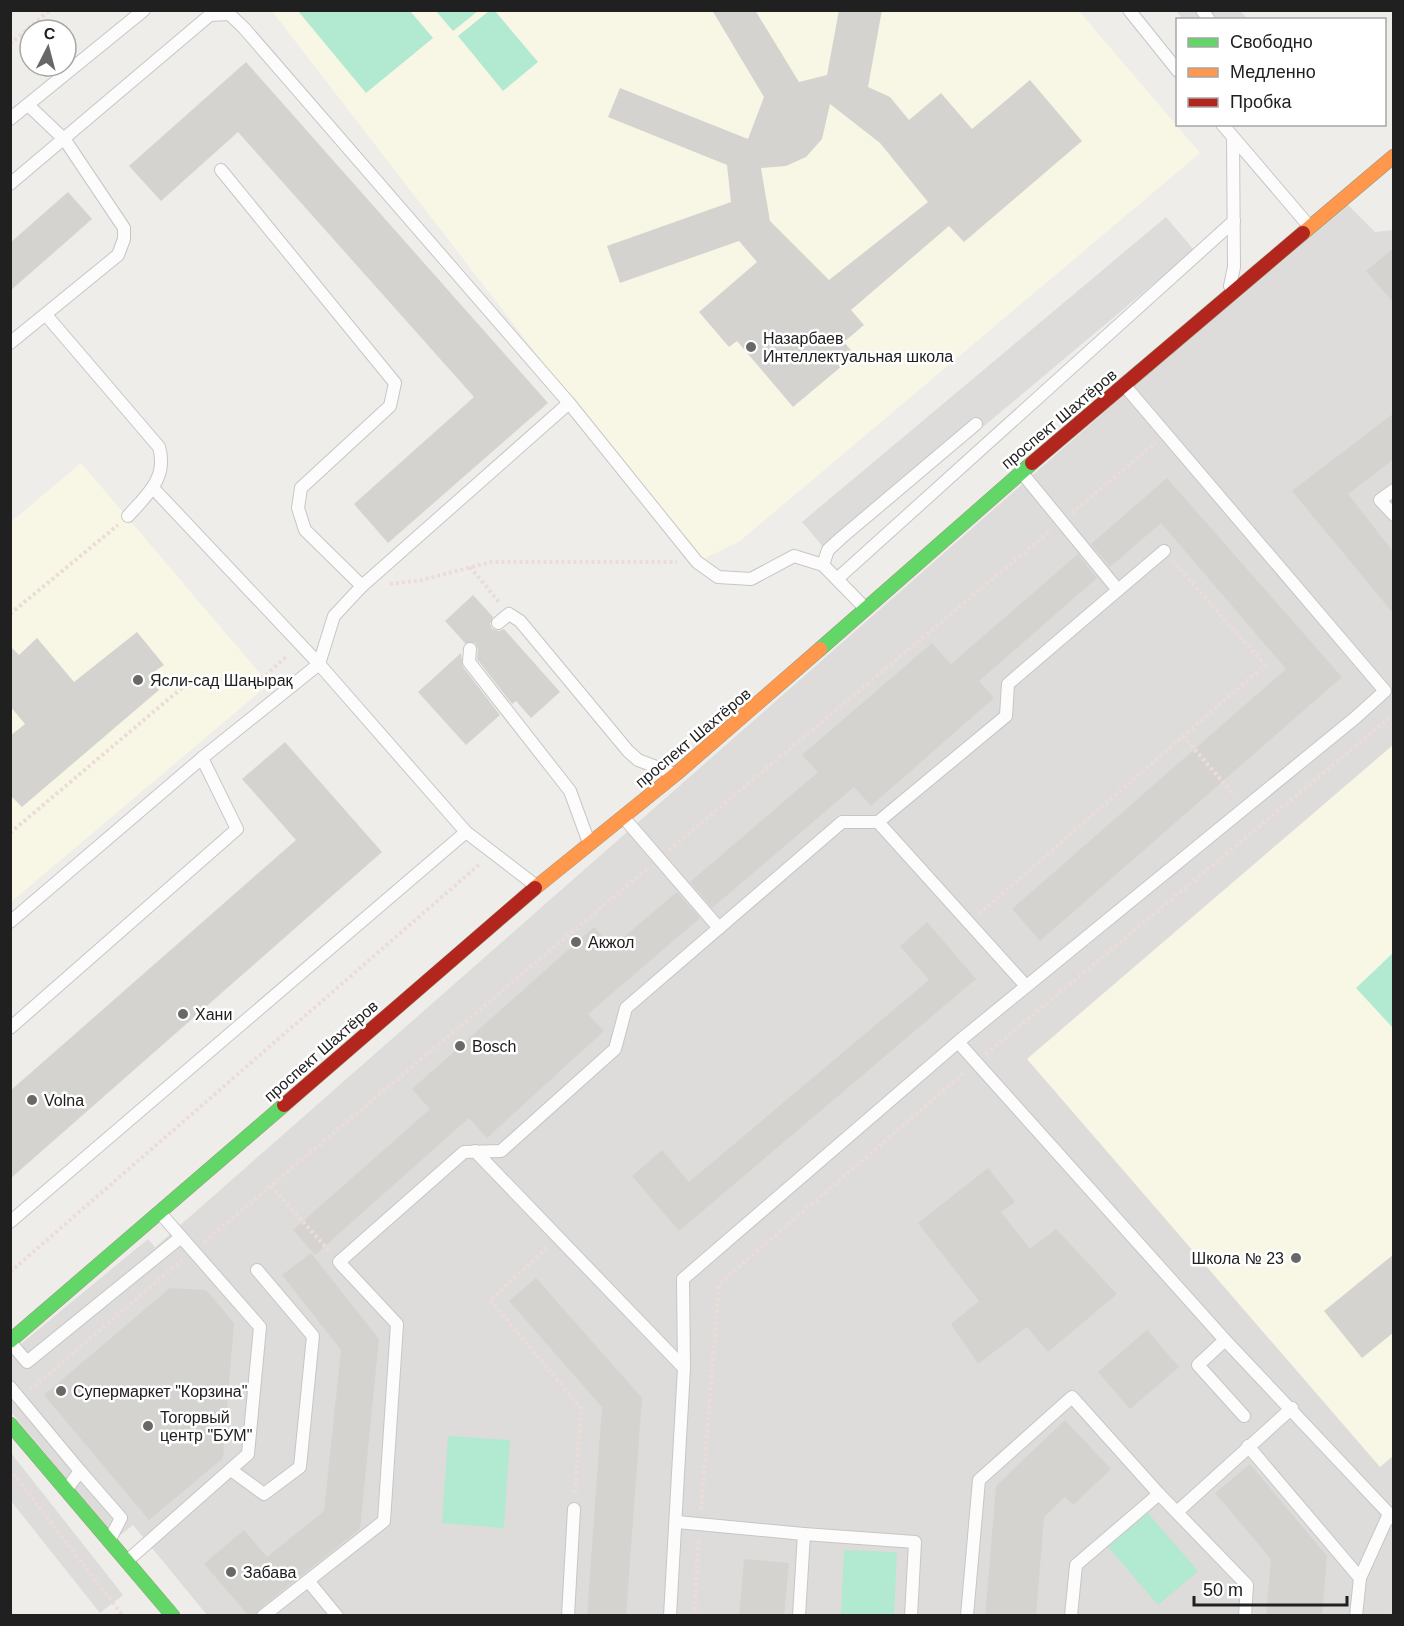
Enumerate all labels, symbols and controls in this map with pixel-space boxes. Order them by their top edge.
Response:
north arrow [18,18,78,78]
legend [1176,18,1386,126]
text: С [43,25,57,43]
text: Свободно [1230,32,1313,52]
text: Медленно [1230,62,1316,82]
text: Пробка [1230,92,1293,112]
place label: Назарбаев Интеллектуальная школа [763,330,953,365]
marker: Назарбаев Интеллектуальная школа [744,340,758,354]
street label: проспект Шахтёров [998,366,1120,472]
place label: Ясли-сад Шаңырақ [150,672,294,689]
marker: Ясли-сад Шаңырақ [131,673,145,687]
street label: проспект Шахтёров [632,685,754,791]
place label: Акжол [588,934,634,951]
marker: Акжол [569,935,583,949]
street label: проспект Шахтёров [261,997,381,1105]
place label: Хани [195,1006,232,1023]
marker: Хани [176,1007,190,1021]
place label: Bosch [472,1038,516,1055]
marker: Bosch [453,1039,467,1053]
place label: Volna [44,1092,84,1109]
marker: Volna [25,1093,39,1107]
place label: Школа № 23 [1192,1250,1284,1267]
marker: Школа № 23 [1289,1251,1303,1265]
place label: Супермаркет "Корзина" [73,1383,247,1400]
marker: Супермаркет "Корзина" [54,1384,68,1398]
place label: Тогорвый центр "БУМ" [160,1409,252,1444]
marker: Тогорвый центр "БУМ" [141,1419,155,1433]
place label: Забава [243,1564,297,1581]
marker: Забава [224,1565,238,1579]
scale bar [1194,1569,1347,1607]
text: 50 m [1203,1580,1243,1600]

